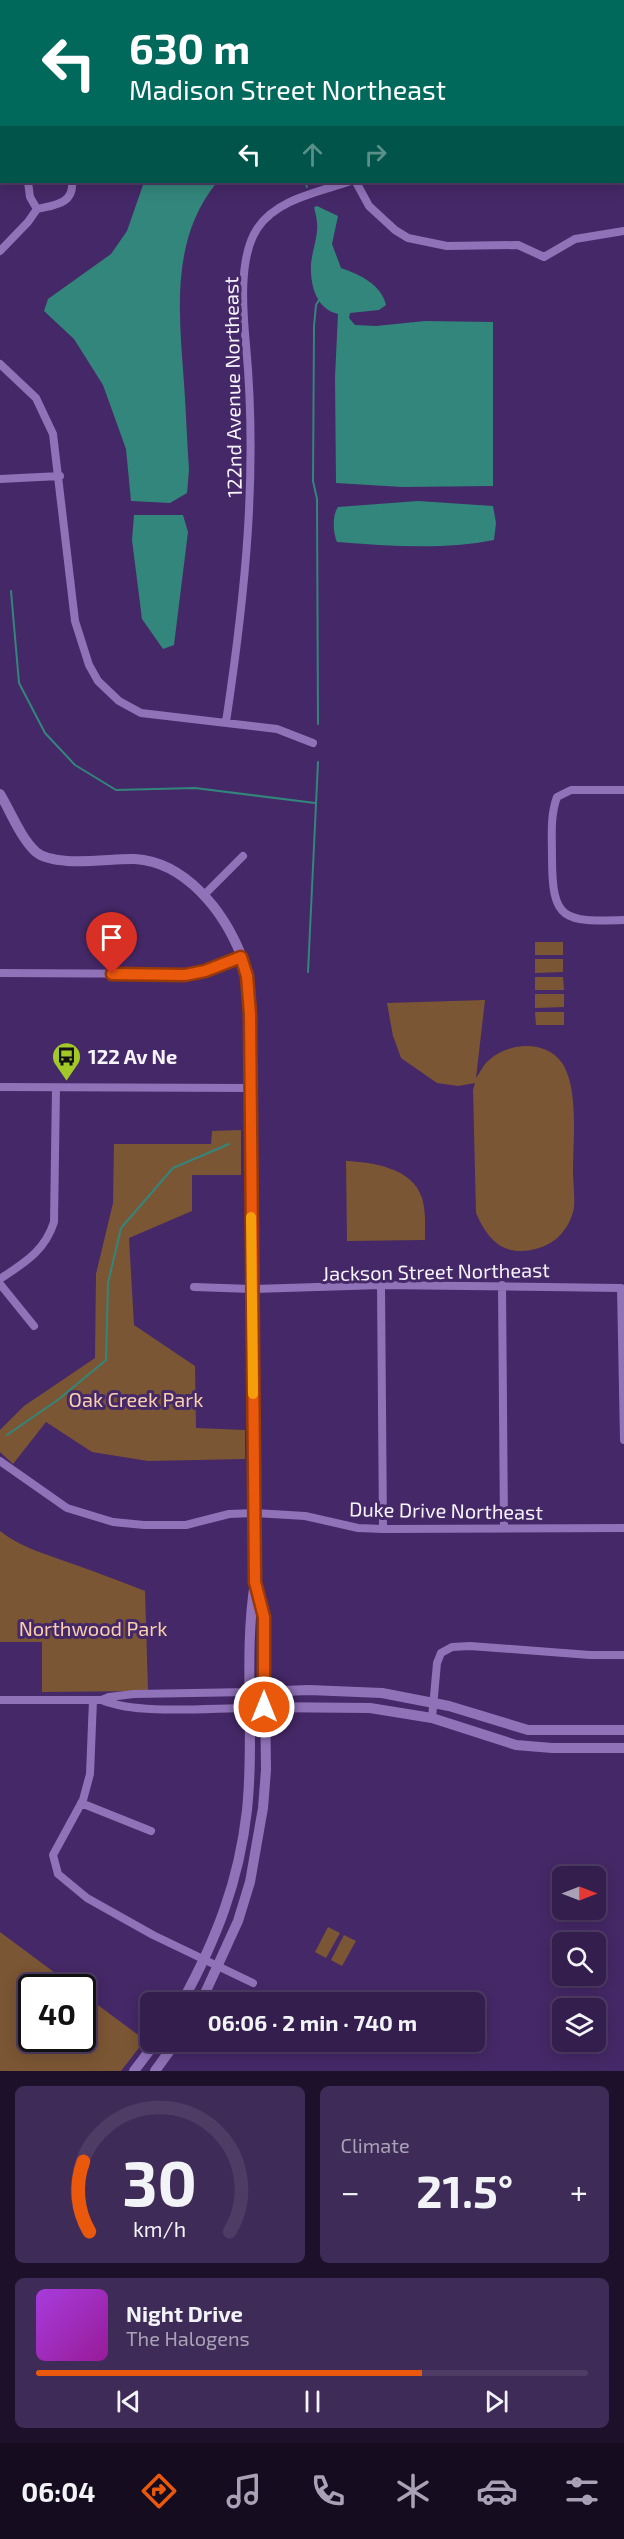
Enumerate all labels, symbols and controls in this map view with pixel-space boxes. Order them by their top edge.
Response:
text: 630 m [129,22,250,72]
icon: left [30,24,108,102]
text: Madison Street Northeast [129,73,446,105]
icon: left [233,138,266,171]
icon: ahead [296,138,329,171]
icon: right [359,138,392,171]
street label: 122nd Avenue Northeast [218,276,246,498]
pin [86,912,137,974]
icon: arrive [95,921,128,954]
bus stop icon: 122 Av Ne [51,1040,83,1082]
place label: 122 Av Ne [88,1044,177,1068]
street label: Jackson Street Northeast [322,1257,550,1285]
park label: Oak Creek Park [69,1387,203,1411]
street label: Duke Drive Northeast [349,1496,544,1524]
park label: Northwood Park [19,1616,167,1640]
position arrow [232,1675,296,1739]
north arrow [552,1866,606,1920]
map controls [552,1866,606,2052]
button: search [552,1932,606,1986]
speed limit sign: 40 [18,1974,96,2052]
button: layers [552,1998,606,2052]
text: 06:06 · 2 min · 740 m [208,2009,417,2035]
text: Climate [341,2133,410,2157]
text: 30 [122,2144,197,2219]
text: 21.5° [416,2163,513,2217]
text: − [341,2171,360,2211]
text: + [570,2171,588,2211]
text: km/h [133,2216,186,2241]
text: Night Drive [126,2300,243,2326]
text: The Halogens [126,2326,250,2350]
icon: previous [112,2385,145,2418]
icon: pause [296,2385,329,2418]
icon: next [480,2385,513,2418]
icon: directions [138,2470,180,2512]
icon: music [223,2470,265,2512]
icon: phone [307,2470,349,2512]
icon: climate [392,2470,434,2512]
icon: car [476,2470,518,2512]
icon: filters [561,2470,603,2512]
text: 06:04 [21,2475,95,2507]

